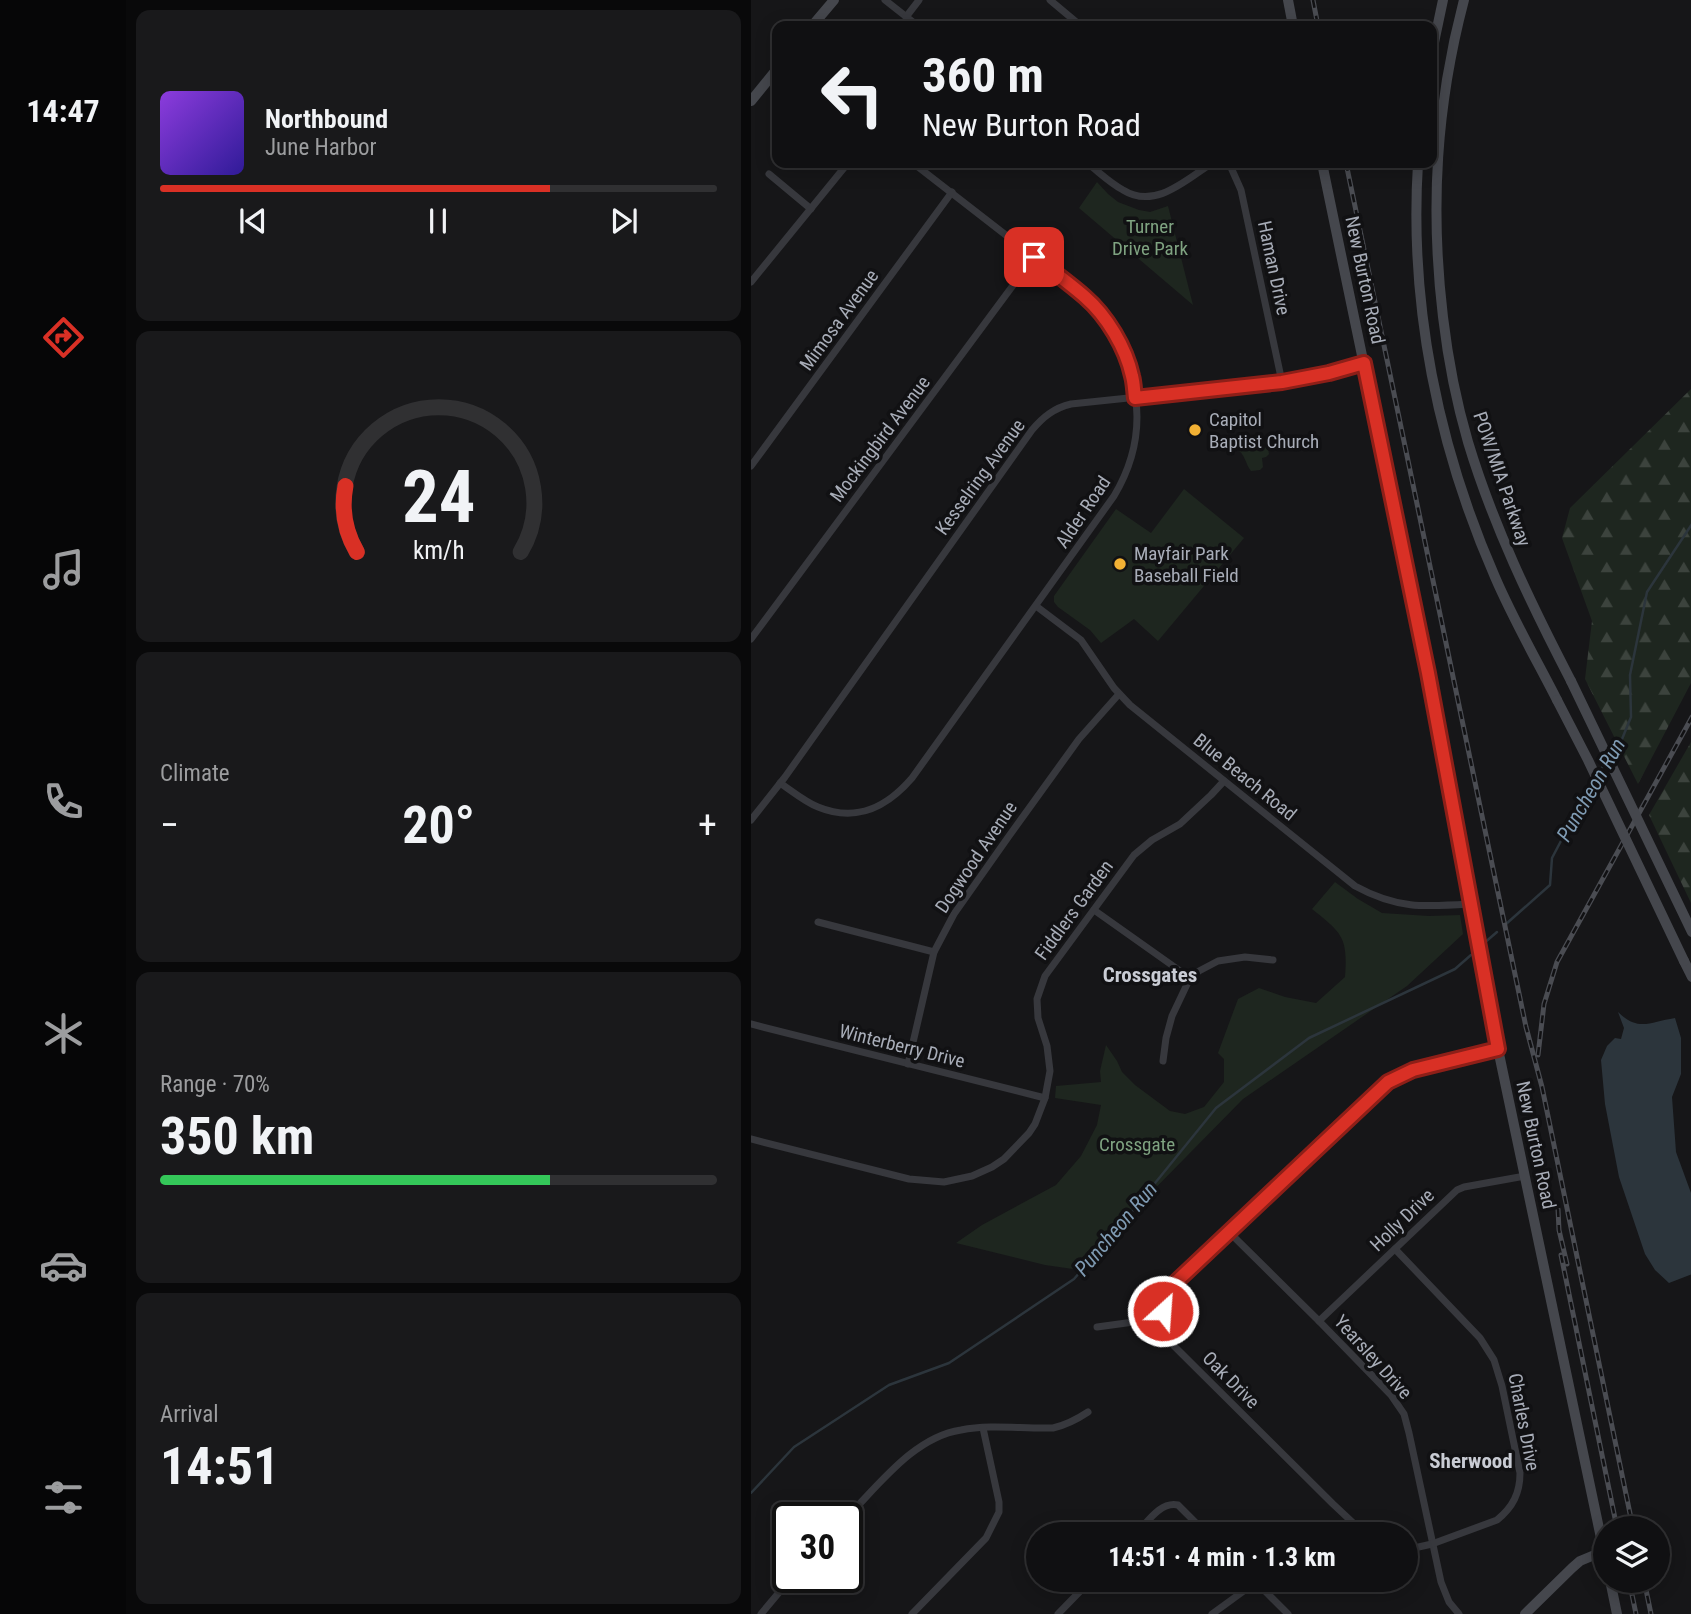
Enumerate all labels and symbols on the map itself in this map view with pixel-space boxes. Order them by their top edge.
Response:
street label: New Burton Road [1340,214,1390,346]
park label: Turner Drive Park [1112,215,1189,260]
street label: Haman Drive [1253,219,1295,317]
pin [1004,227,1064,287]
street label: Mimosa Avenue [795,265,883,375]
street label: Mockingbird Avenue [825,371,935,507]
place label: Capitol Baptist Church [1209,408,1319,453]
street label: POW/MIA Parkway [1468,409,1536,550]
street label: Kesselring Avenue [930,415,1030,539]
marker: Capitol Baptist Church [1187,422,1203,438]
street label: Alder Road [1051,472,1115,552]
place label: Mayfair Park Baseball Field [1134,542,1239,587]
marker: Mayfair Park Baseball Field [1112,556,1128,572]
street label: Blue Beach Road [1189,728,1301,826]
water label: Puncheon Run [1552,734,1630,846]
street label: Dogwood Avenue [930,797,1022,917]
street label: Fiddlers Garden [1030,856,1118,964]
district label: Crossgates [1103,963,1197,987]
street label: Winterberry Drive [837,1019,967,1073]
street label: New Burton Road [1511,1079,1561,1211]
park label: Crossgate [1099,1133,1175,1156]
water label: Puncheon Run [1070,1177,1162,1281]
street label: Holly Drive [1365,1184,1439,1256]
position arrow [1126,1274,1200,1348]
street label: Yearsley Drive [1329,1310,1417,1404]
street label: Oak Drive [1198,1347,1264,1413]
street label: Charles Drive [1503,1371,1545,1473]
district label: Sherwood [1429,1449,1513,1473]
speed limit sign: 30 [772,1502,863,1593]

